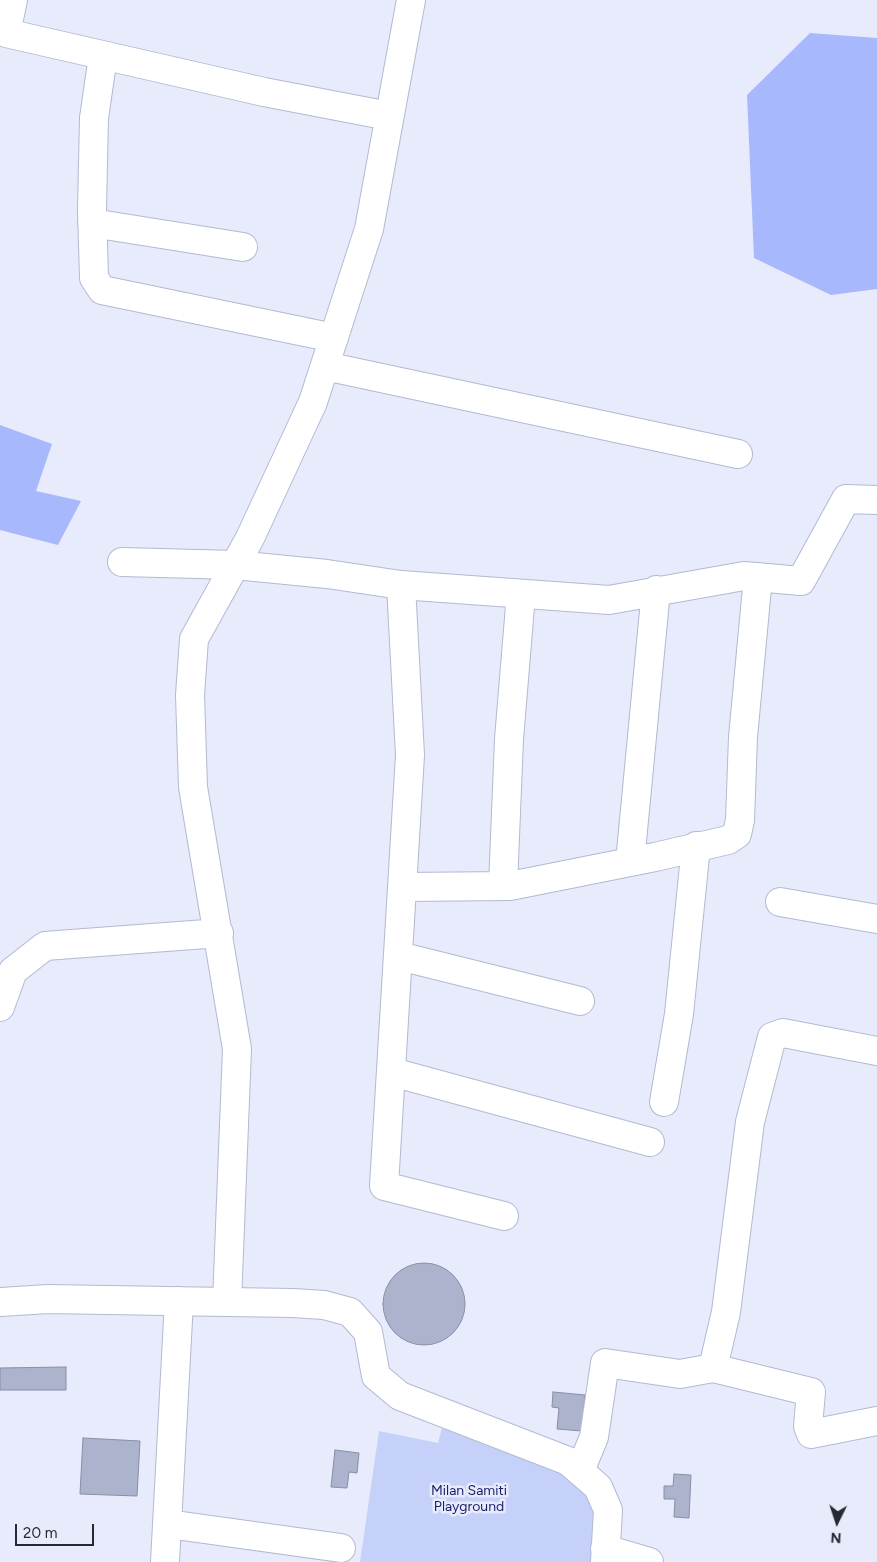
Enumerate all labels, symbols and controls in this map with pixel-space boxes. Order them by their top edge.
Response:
park label: Milan Samiti Playground [431,1483,507,1515]
north arrow [812,1497,862,1547]
scale bar [18,1514,96,1546]
text: 20 m [23,1524,57,1542]
text: N [830,1529,842,1546]

